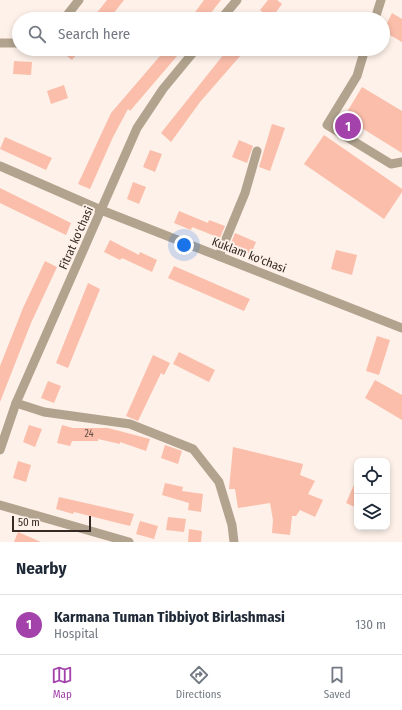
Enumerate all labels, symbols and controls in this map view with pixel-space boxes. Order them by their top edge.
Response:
search box [12,12,390,56]
icon: search [26,23,48,45]
text: Search here [58,25,130,43]
pin: 1 [335,111,361,141]
street label: Fitrat ko'chasi [56,204,96,272]
street label: Kuklam ko'chasi [210,234,288,276]
your location [174,235,194,255]
house number: 24 [84,428,94,440]
map controls [354,458,390,530]
button: locate [354,458,390,494]
button: layers [354,494,390,530]
scale bar [12,514,91,533]
text: 50 m [18,516,40,529]
text: Nearby [16,558,67,579]
text: Karmana Tuman Tibbiyot Birlashmasi [54,608,285,626]
text: 1 [26,617,32,632]
text: 130 m [355,617,386,632]
text: Hospital [54,626,98,641]
tab: Map [51,664,73,701]
tab: Directions [176,664,221,701]
tab: Saved [324,664,351,701]

